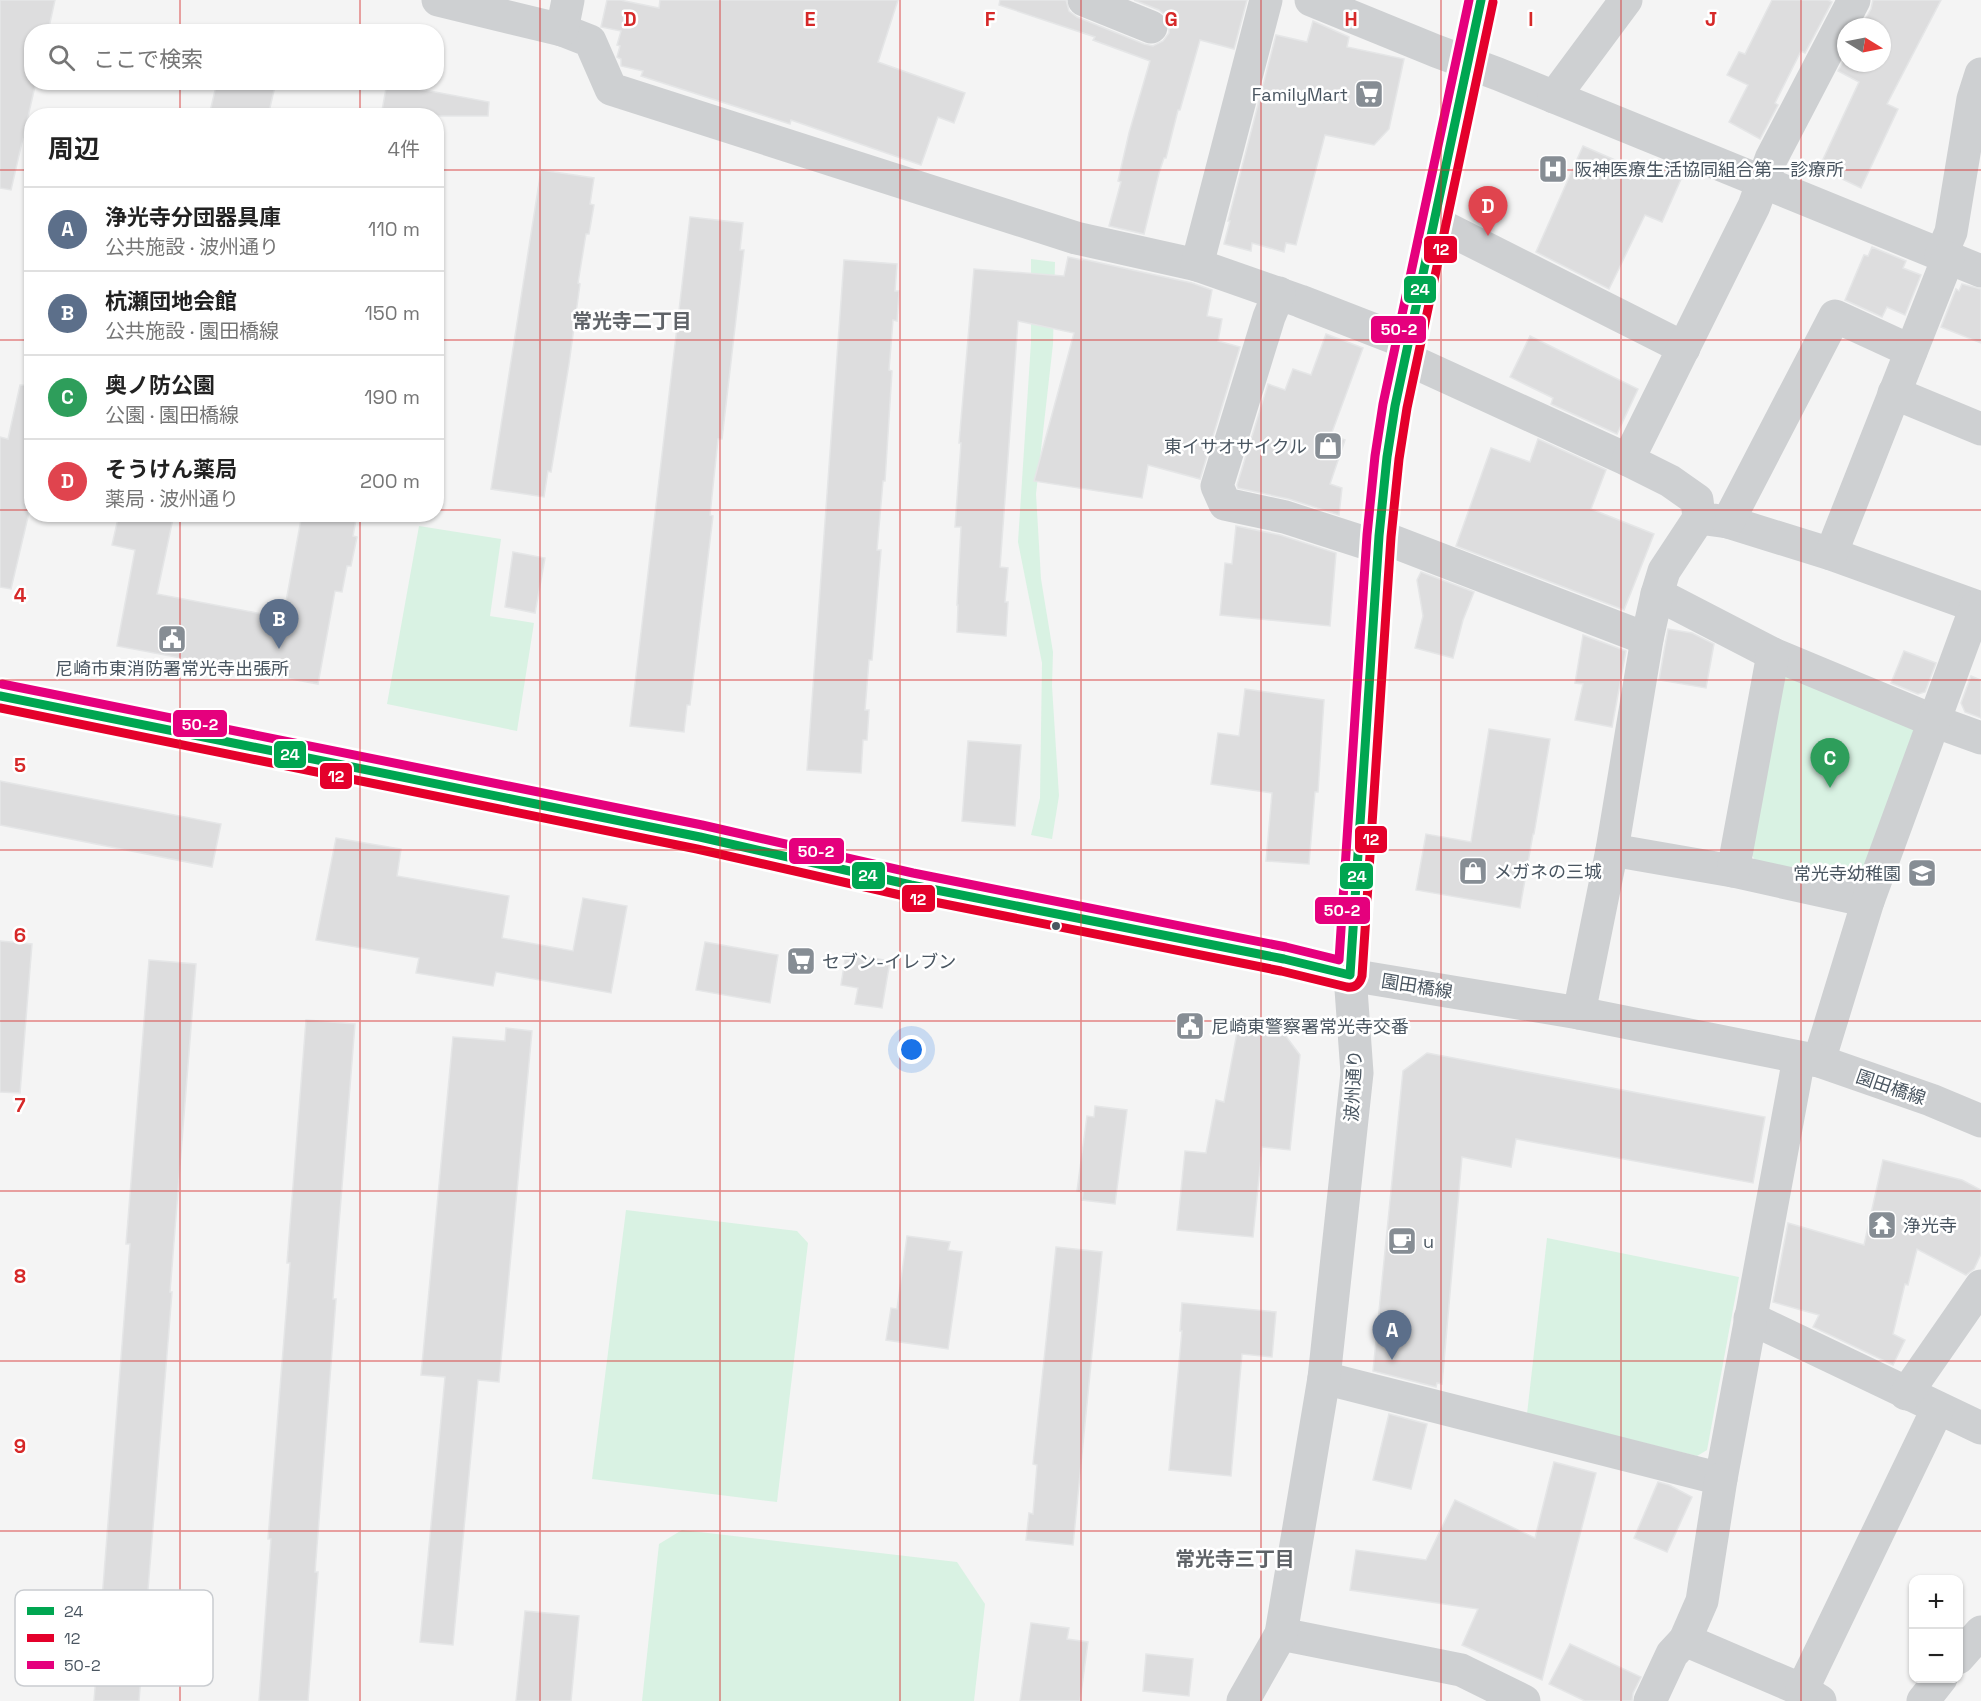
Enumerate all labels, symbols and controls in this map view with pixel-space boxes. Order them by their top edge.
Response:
text: D [623,6,637,32]
text: E [804,6,816,32]
text: F [985,6,996,32]
text: G [1164,6,1178,32]
text: H [1344,6,1358,32]
text: I [1528,6,1534,32]
text: J [1705,6,1717,32]
north arrow [1837,18,1891,72]
search box [24,24,444,90]
icon: search [45,41,78,74]
text: ここで検索 [93,45,203,73]
supermarket icon: FamilyMart [1353,78,1385,110]
place label: FamilyMart [1252,83,1348,106]
text: 周辺 [48,132,100,166]
text: 4件 [388,136,420,162]
hospital icon: 阪神医療生活協同組合第一診療所 [1537,153,1569,185]
place label: 阪神医療生活協同組合第一診療所 [1574,158,1844,181]
pin: D [1468,186,1508,236]
text: 浄光寺分団器具庫 [105,203,281,231]
text: A [61,216,74,242]
text: 110 m [368,216,420,242]
text: 公共施設 · 波州通り [105,234,279,260]
line badge: 12 [1423,235,1458,264]
text: 12 [1433,239,1449,260]
line badge: 24 [1403,275,1437,304]
text: 24 [1410,279,1430,300]
text: 杭瀬団地会館 [105,287,237,315]
text: B [61,300,74,326]
text: 150 m [365,300,420,326]
district label: 常光寺二丁目 [572,308,692,334]
line badge: 50-2 [1370,315,1427,344]
text: 公共施設 · 園田橋線 [105,318,279,344]
text: 50-2 [1381,319,1417,340]
text: 奥ノ防公園 [105,371,215,399]
text: C [61,384,74,410]
text: 190 m [364,384,420,410]
text: 公園 · 園田橋線 [105,402,239,428]
shop icon: 東イサオサイクル [1312,430,1344,462]
place label: 東イサオサイクル [1164,435,1307,458]
text: そうけん薬局 [105,455,237,483]
text: D [61,468,74,494]
text: 200 m [360,468,420,494]
text: 薬局 · 波州通り [105,486,239,512]
text: 4 [14,582,27,608]
pin: B [260,600,298,649]
public building icon: 尼崎市東消防署常光寺出張所 [156,623,188,655]
place label: 尼崎市東消防署常光寺出張所 [55,657,289,680]
line badge: 50-2 [172,709,228,738]
text: 50-2 [182,714,218,735]
pin: C [1810,738,1850,788]
line badge: 24 [273,740,307,769]
text: 24 [280,744,300,765]
text: 5 [14,752,26,778]
line badge: 12 [319,762,353,790]
text: 12 [328,766,344,787]
line badge: 12 [1354,825,1388,854]
text: 12 [1363,829,1379,850]
line badge: 50-2 [788,837,845,865]
text: 50-2 [798,841,834,862]
shop icon: メガネの三城 [1457,855,1489,887]
school or university icon: 常光寺幼稚園 [1906,857,1938,889]
place label: メガネの三城 [1494,860,1602,883]
line badge: 24 [851,861,886,890]
line badge: 24 [1339,862,1374,890]
place label: 常光寺幼稚園 [1793,862,1901,885]
text: 24 [858,865,878,886]
text: 24 [1347,866,1367,887]
line badge: 12 [901,884,936,913]
text: 12 [910,889,926,910]
line badge: 50-2 [1314,896,1371,925]
text: 50-2 [1324,900,1360,921]
unlabelled marker [1050,920,1062,932]
text: 6 [14,922,26,948]
supermarket icon: セブン-イレブン [785,945,817,977]
place label: セブン-イレブン [822,950,956,973]
street label: 園田橋線 [1380,969,1454,1003]
public building icon: 尼崎東警察署常光寺交番 [1174,1010,1206,1042]
place label: 尼崎東警察署常光寺交番 [1211,1015,1409,1038]
your location [897,1035,926,1064]
street label: 波州通り [1340,1049,1366,1123]
street label: 園田橋線 [1853,1064,1929,1110]
text: 7 [14,1092,26,1118]
temple icon: 浄光寺 [1866,1209,1898,1241]
place label: 浄光寺 [1903,1214,1957,1237]
cafe icon: u [1386,1225,1418,1257]
place label: u [1423,1230,1434,1253]
text: 8 [14,1263,26,1289]
pin: A [1372,1310,1412,1360]
text: 9 [14,1433,26,1459]
district label: 常光寺三丁目 [1175,1546,1295,1572]
map controls [1909,1575,1963,1683]
button: + [1909,1575,1963,1629]
legend [15,1590,213,1686]
text: 24 [64,1601,83,1622]
text: 12 [64,1628,80,1649]
button: − [1909,1629,1963,1683]
text: 50-2 [64,1655,101,1676]

